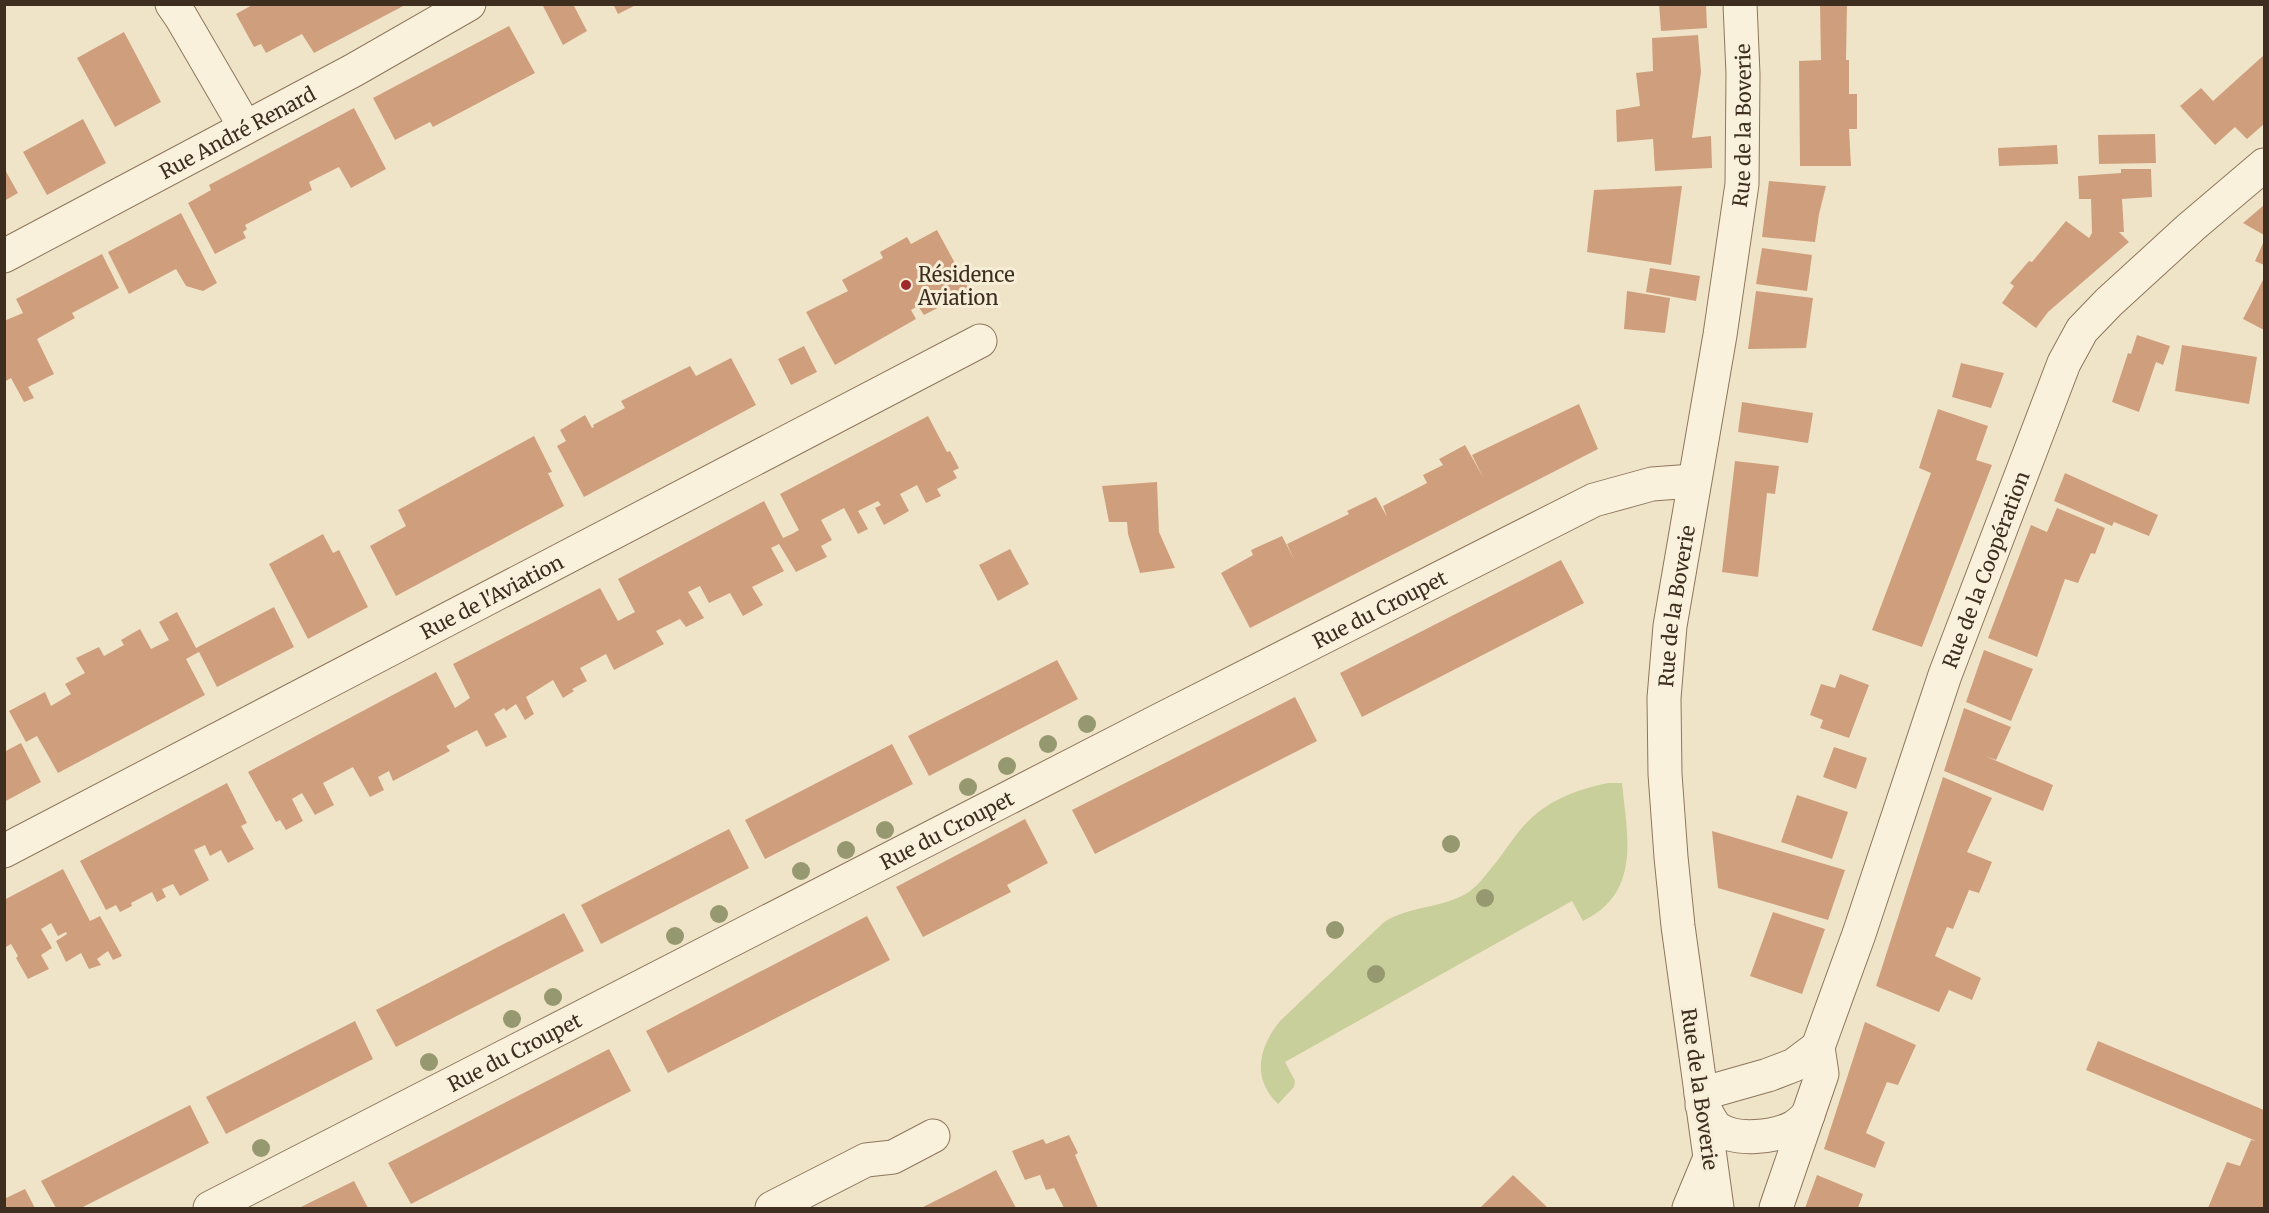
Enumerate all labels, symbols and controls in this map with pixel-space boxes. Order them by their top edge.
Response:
street label: Rue de la Boverie [1726,43,1756,209]
street label: Rue André Renard [155,80,319,184]
place label: Résidence Aviation [917,262,1015,310]
marker: Résidence Aviation [899,278,913,292]
street label: Rue de la Coopération [1936,467,2034,672]
street label: Rue de la Boverie [1652,523,1700,688]
street label: Rue de l'Aviation [416,549,567,644]
street label: Rue du Croupet [1308,564,1451,653]
street label: Rue du Croupet [875,785,1018,874]
street label: Rue de la Boverie [1676,1006,1724,1172]
street label: Rue du Croupet [443,1007,586,1096]

